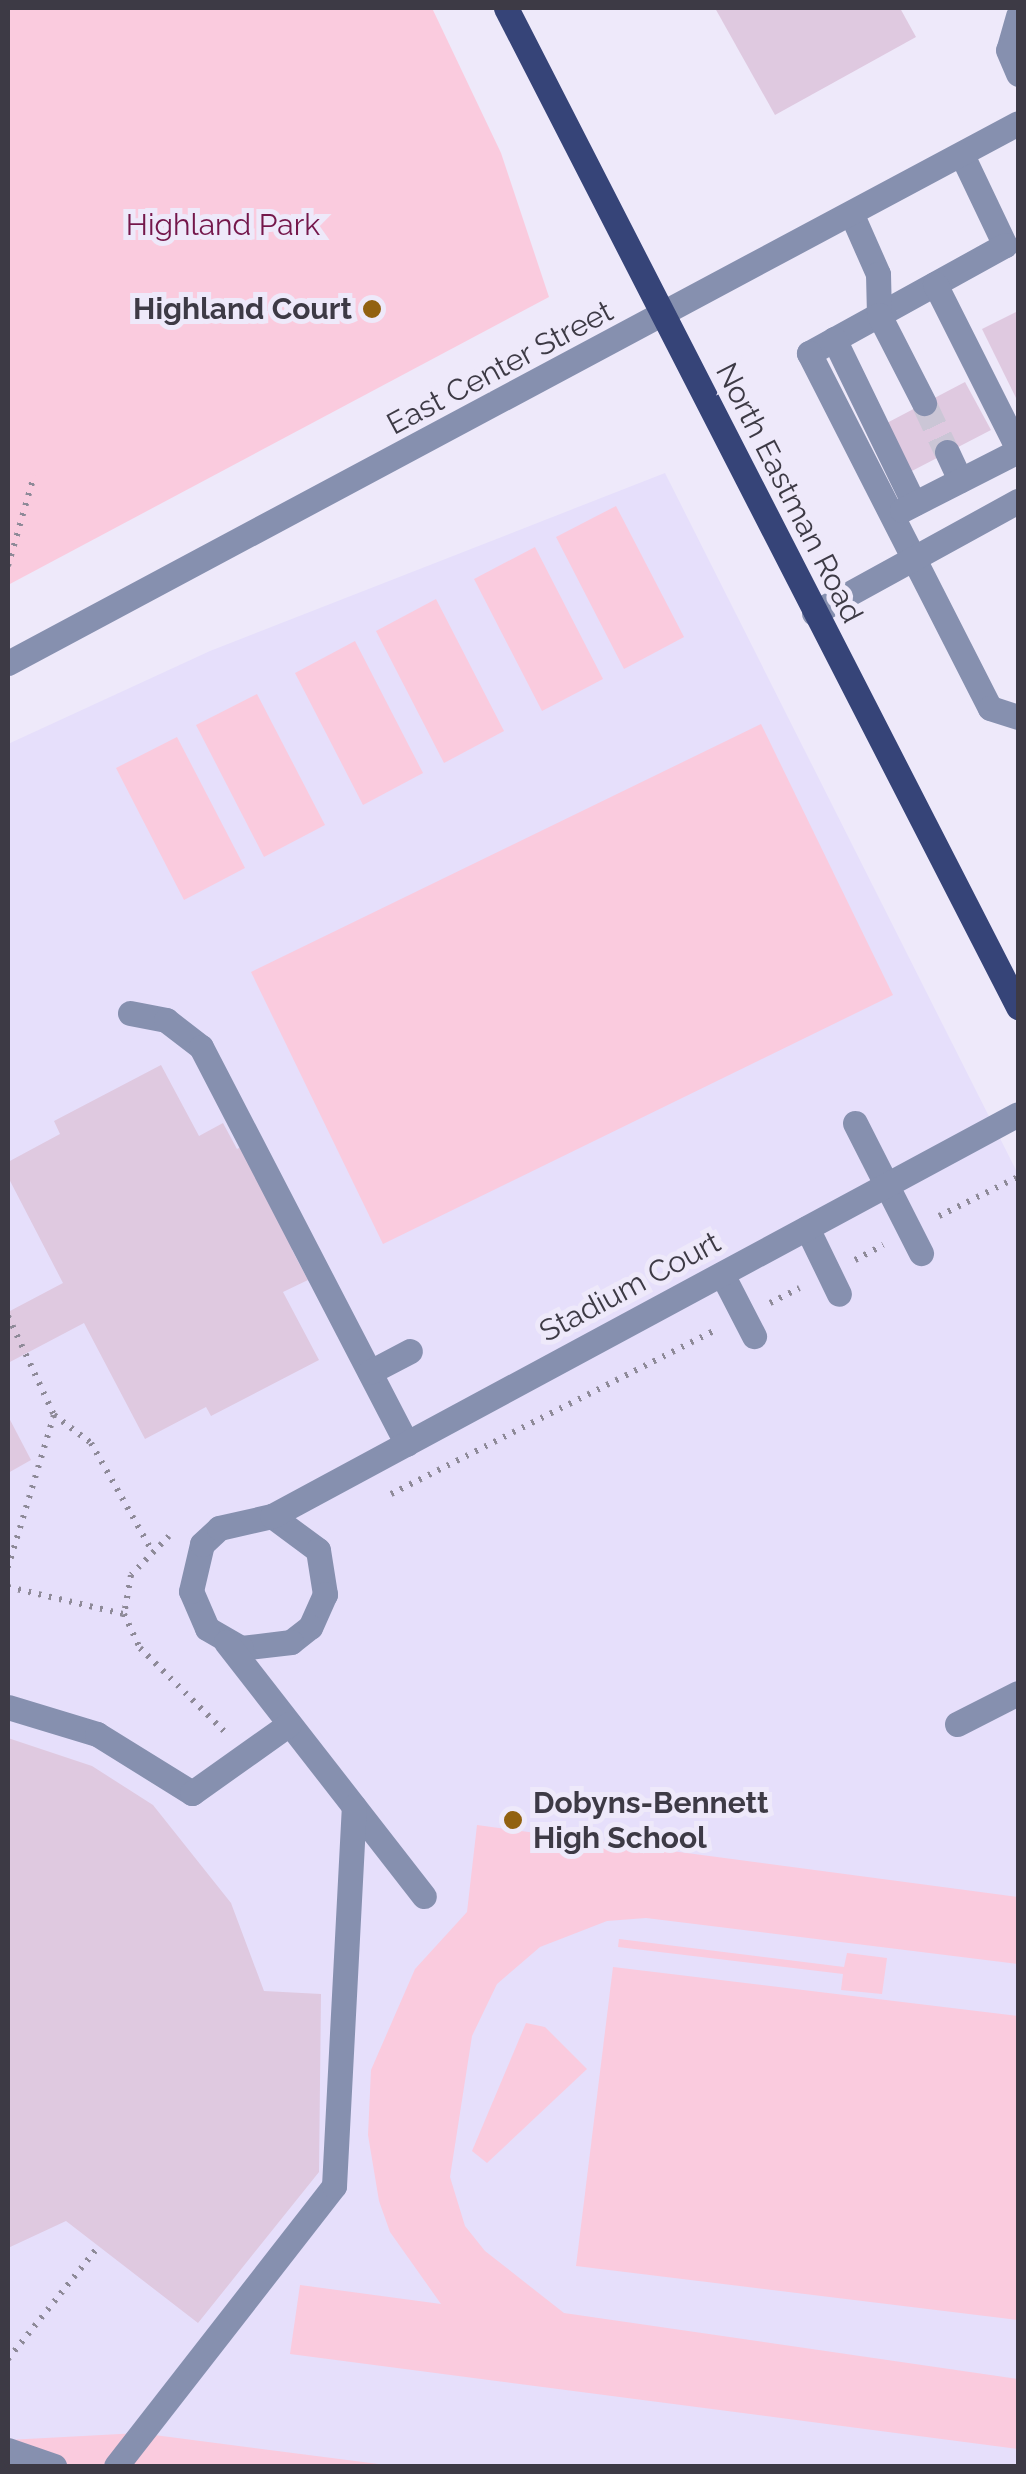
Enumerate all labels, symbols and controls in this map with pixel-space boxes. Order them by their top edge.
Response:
park label: Highland Park [126,207,320,243]
place label: Highland Court [133,291,352,327]
street label: East Center Street [381,293,619,443]
marker: Highland Court [361,298,383,320]
street label: North Eastman Road [708,357,870,629]
street label: Stadium Court [534,1224,726,1350]
place label: Dobyns-Bennett High School [533,1785,769,1856]
marker: Dobyns-Bennett High School [502,1809,524,1831]

